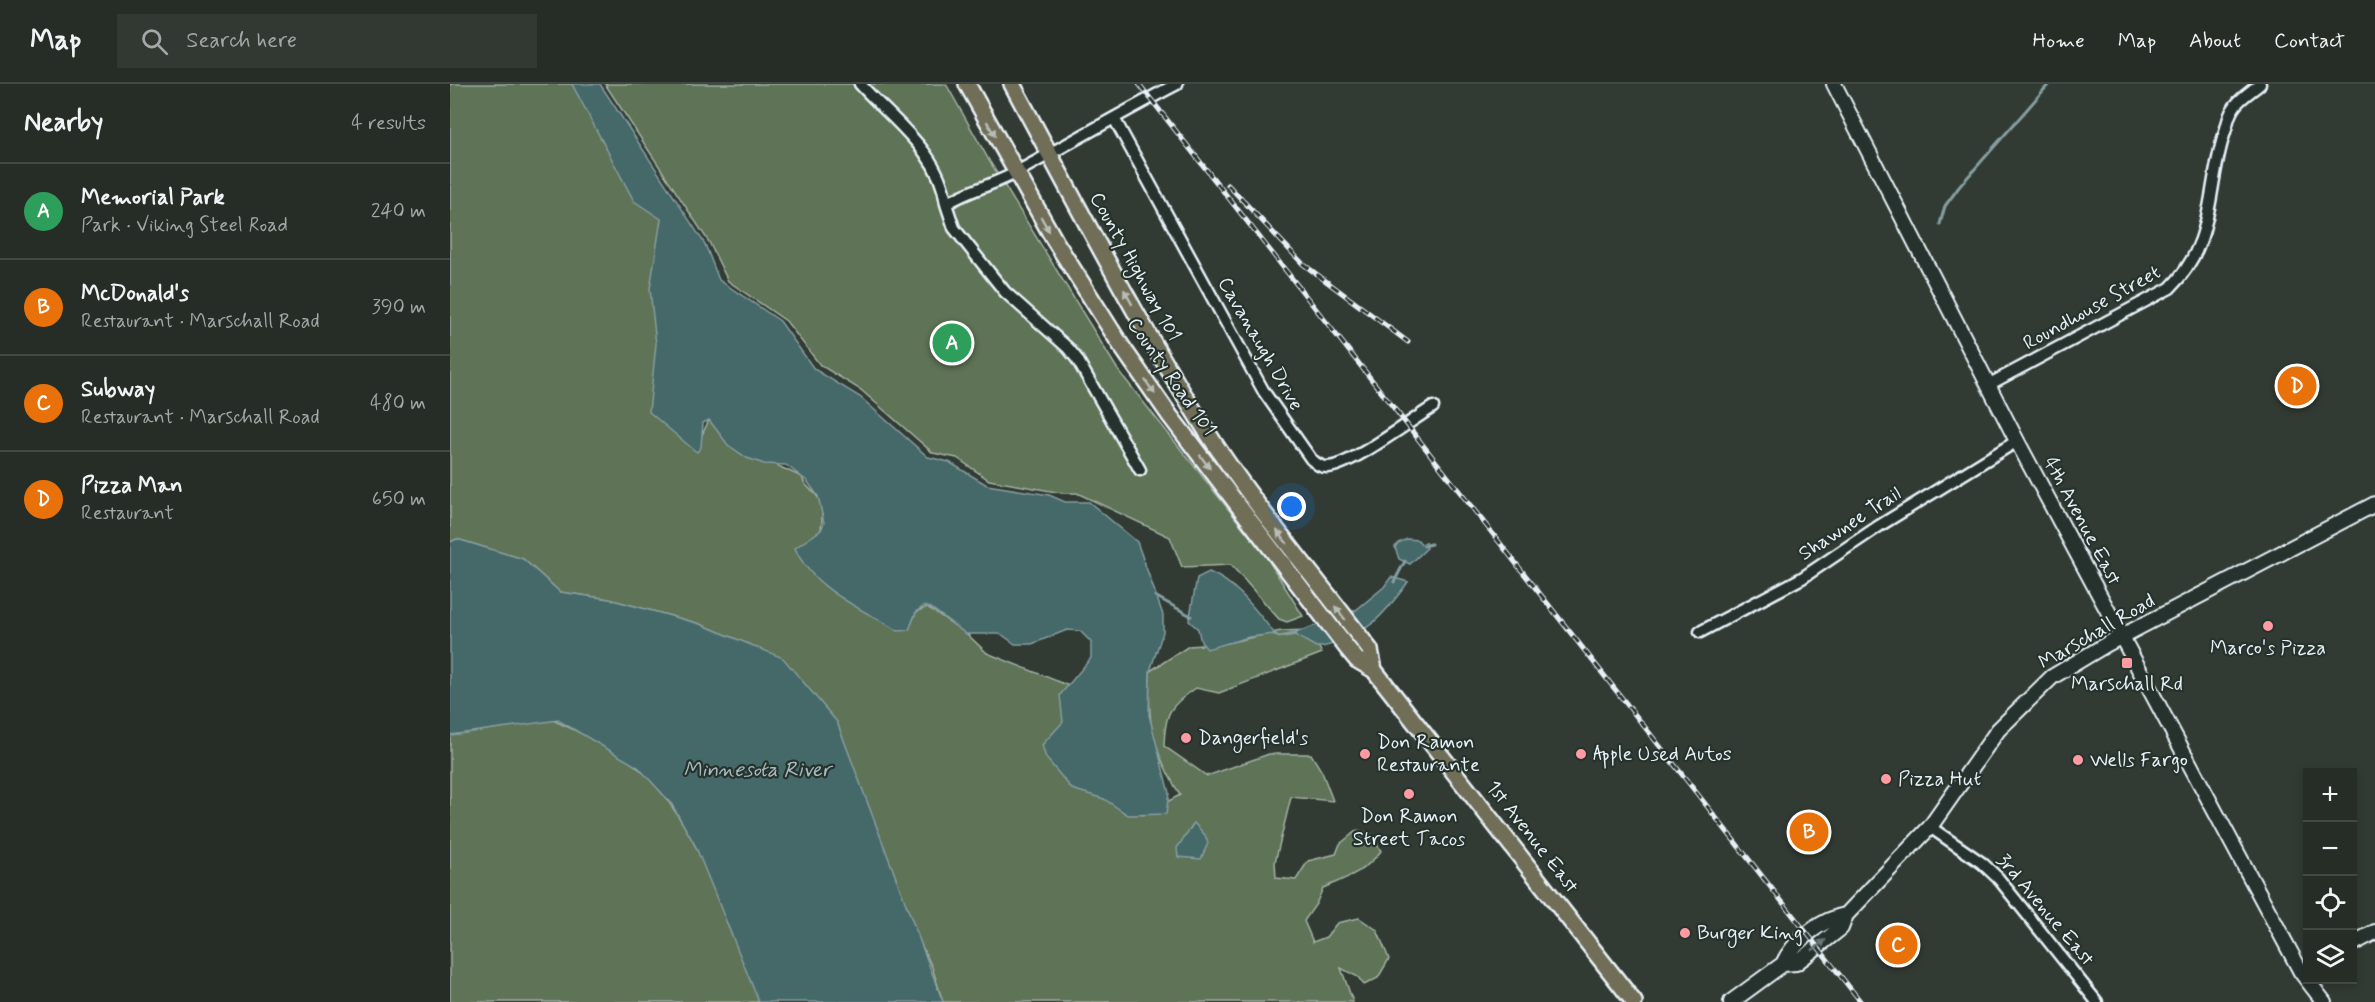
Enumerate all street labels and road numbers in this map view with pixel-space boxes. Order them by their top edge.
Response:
street label: County Highway 101 [1082,187,1187,347]
street label: Roundhouse Street [2018,259,2166,357]
street label: Cavanaugh Drive [1211,272,1309,416]
street label: County Road 101 [1120,312,1222,442]
street label: 4th Avenue East [2037,452,2127,590]
street label: Shawnee Trail [1793,481,1907,567]
street label: Marschall Road [2034,588,2160,676]
street label: 1st Avenue East [1479,775,1585,899]
street label: 3rd Avenue East [1990,848,2100,972]

